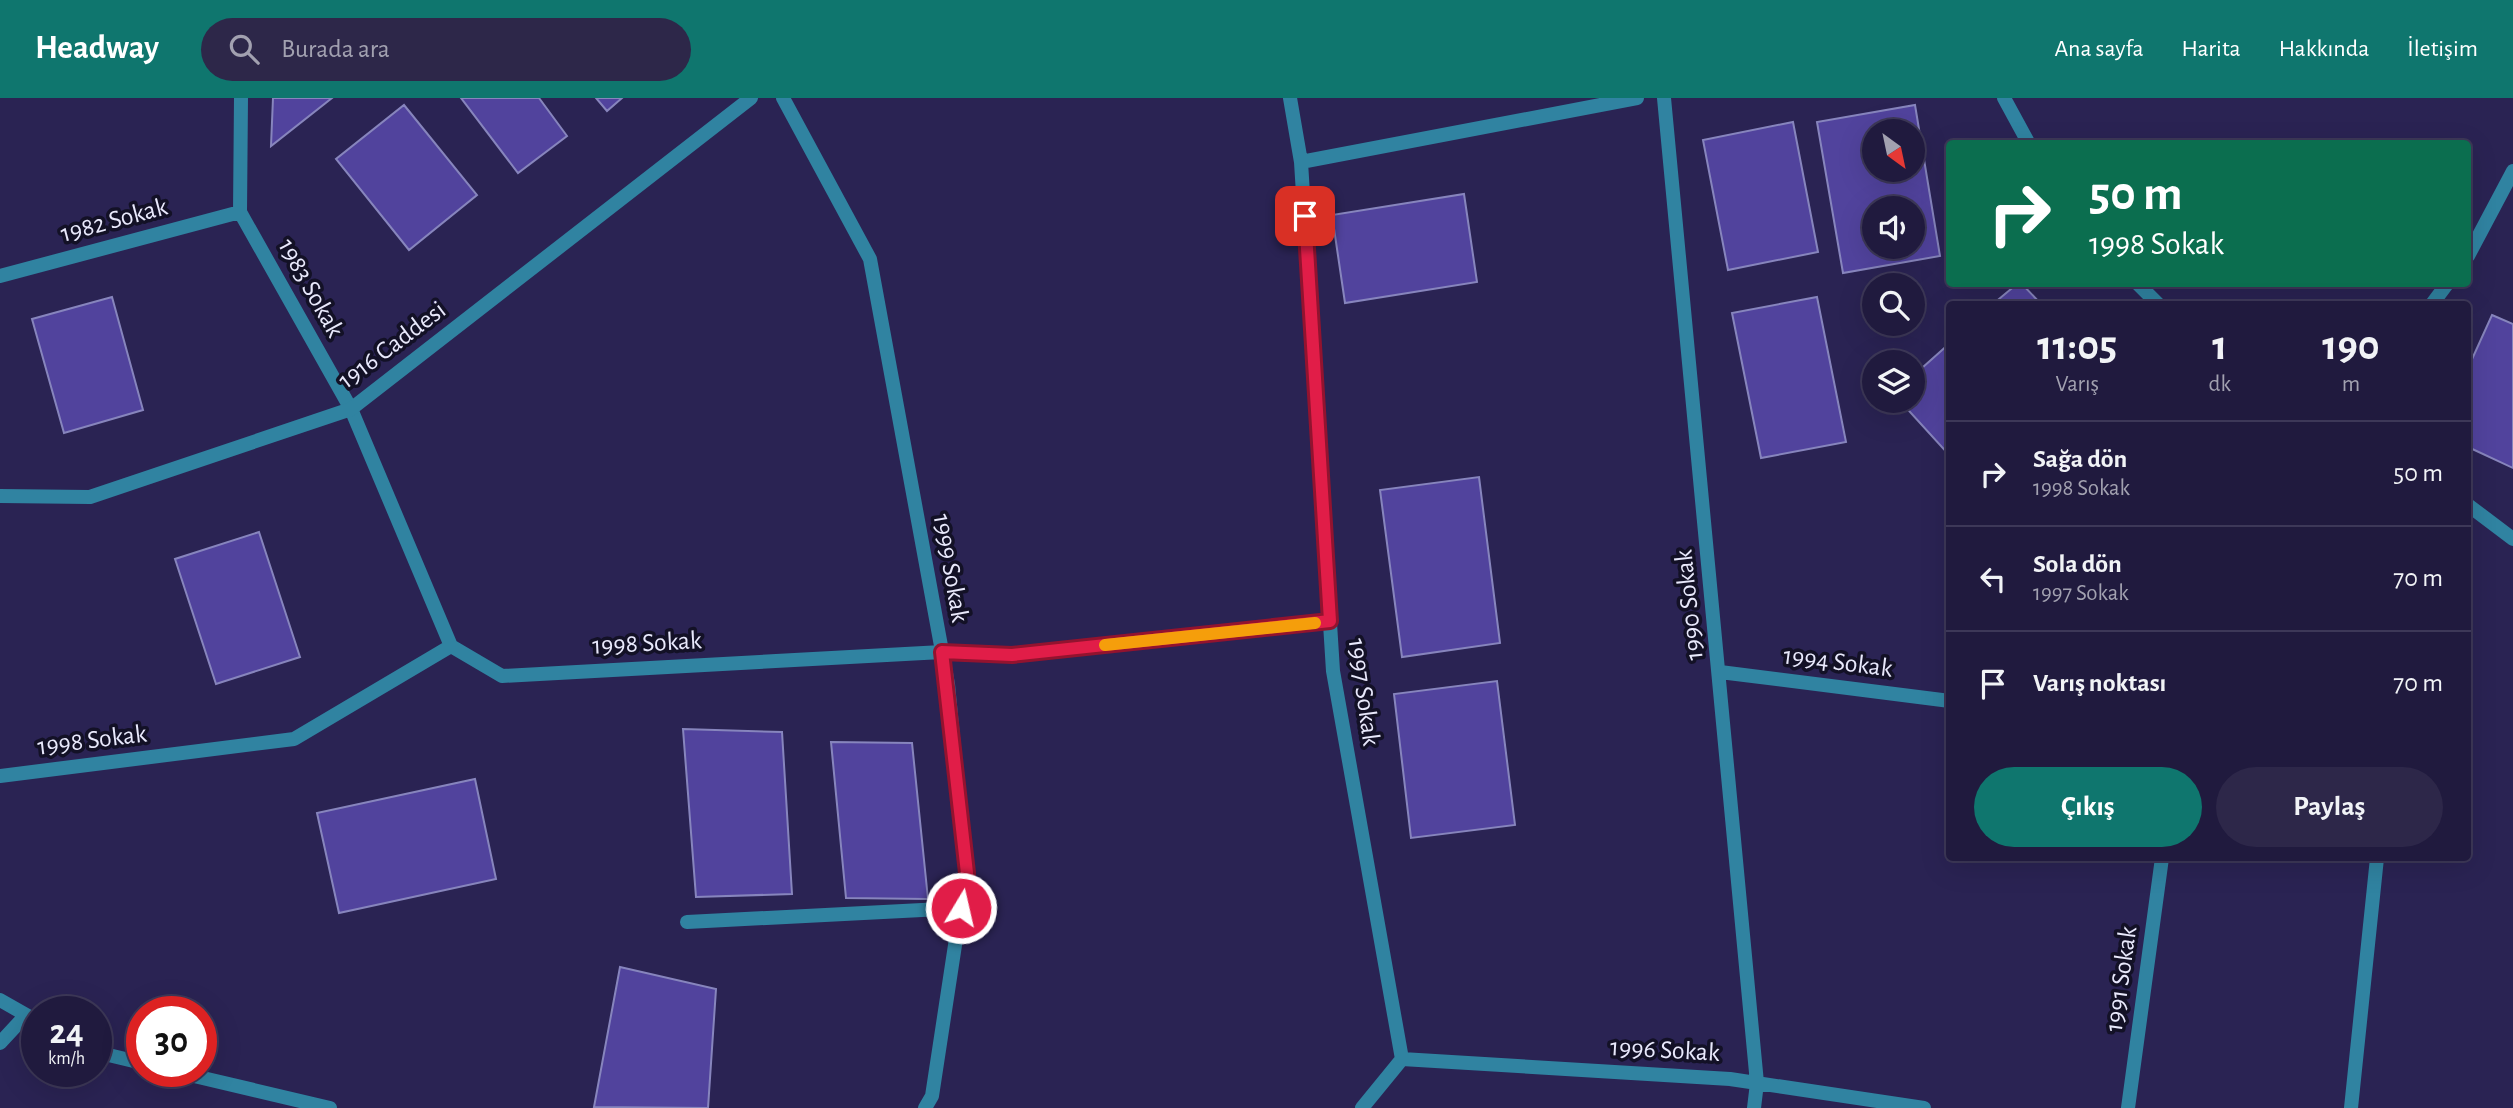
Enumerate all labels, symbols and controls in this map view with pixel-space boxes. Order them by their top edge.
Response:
search box [201,18,691,81]
icon: search [225,30,263,68]
text: Headway [35,32,159,65]
text: Burada ara [281,36,390,62]
text: Ana sayfa [2054,37,2144,61]
text: Harita [2182,37,2241,61]
text: Hakkında [2279,37,2369,61]
text: İletişim [2407,37,2478,61]
north arrow [1862,119,1925,182]
map controls [1862,119,1925,413]
icon: right [1974,168,2065,259]
text: 50 m [2089,170,2183,219]
pin [1275,186,1335,246]
street label: 1982 Sokak [58,193,170,247]
button: sound [1862,196,1925,259]
icon: arrive [1286,197,1324,235]
text: 1998 Sokak [2089,228,2224,260]
street label: 1983 Sokak [273,234,349,342]
button: search [1862,273,1925,336]
street label: 1916 Caddesi [333,296,451,394]
text: 11:05 [2037,325,2117,367]
text: 1 [2212,325,2227,367]
text: 190 [2322,325,2380,367]
button: layers [1862,350,1925,413]
text: Varış [2055,373,2099,396]
text: dk [2209,373,2231,396]
text: m [2342,373,2360,396]
text: Sağa dön [2033,446,2127,472]
icon: right [1974,455,2012,493]
text: 50 m [2393,460,2443,486]
text: 1998 Sokak [2033,477,2130,500]
street label: 1999 Sokak [929,512,973,624]
street label: 1990 Sokak [1670,548,1708,662]
text: Sola dön [2033,551,2122,577]
icon: left [1974,560,2012,598]
text: 70 m [2393,565,2443,591]
text: 1997 Sokak [2033,582,2129,605]
street label: 1998 Sokak [592,627,703,659]
street label: 1997 Sokak [1344,637,1384,748]
street label: 1994 Sokak [1782,642,1894,682]
icon: arrive [1974,665,2012,703]
text: Varış noktası [2033,670,2166,696]
text: 70 m [2393,670,2443,696]
street label: 1998 Sokak [36,720,148,760]
button: Çıkış [1974,767,2202,847]
button: Paylaş [2216,767,2443,847]
position arrow [924,871,998,945]
street label: 1991 Sokak [2101,924,2141,1033]
speed limit sign: 30 [126,996,217,1087]
text: 24 [49,1015,84,1050]
street label: 1996 Sokak [1610,1034,1721,1066]
text: km/h [48,1050,85,1068]

